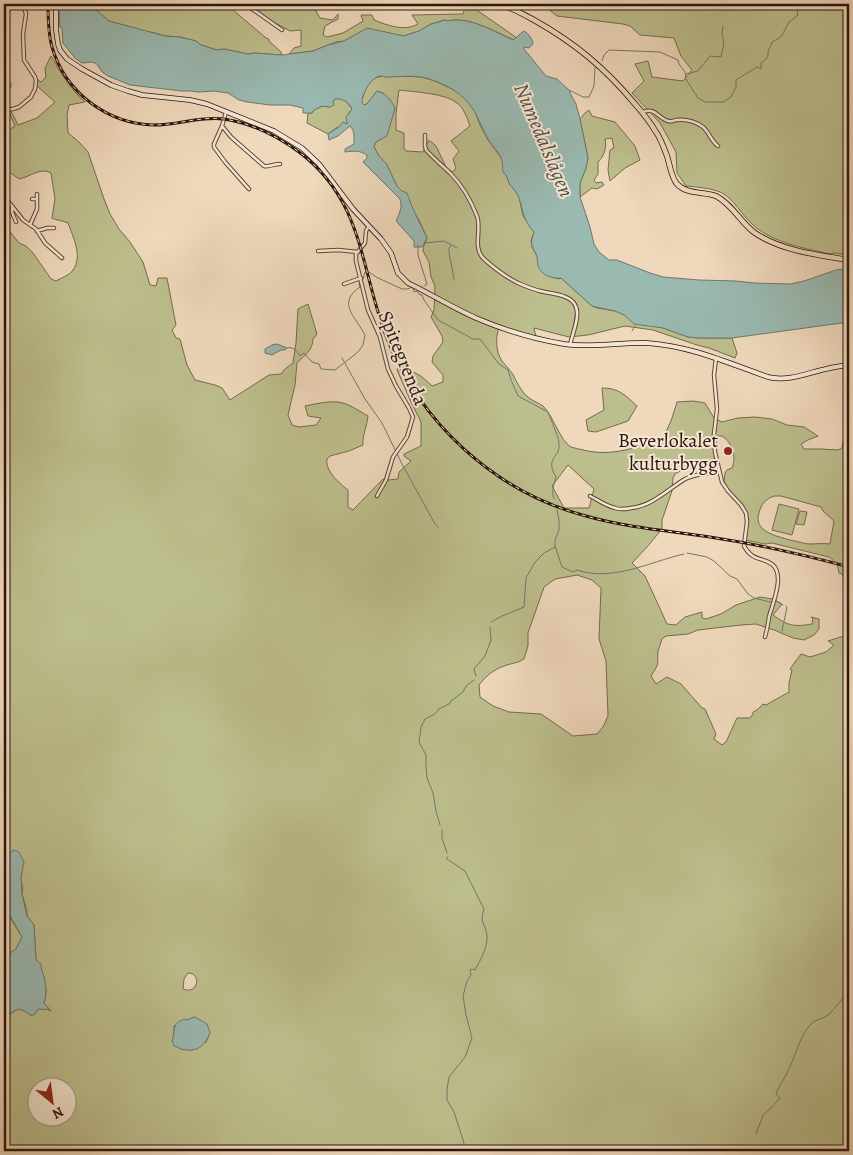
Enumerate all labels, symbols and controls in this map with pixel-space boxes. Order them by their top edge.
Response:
water label: Numedalslågen [507,79,581,201]
street label: Spitegrenda [372,307,434,410]
place label: Beverlokalet kulturbygg [618,427,718,477]
marker: Beverlokalet kulturbygg [722,445,734,457]
north arrow [28,1078,78,1128]
text: N [49,1102,67,1124]

